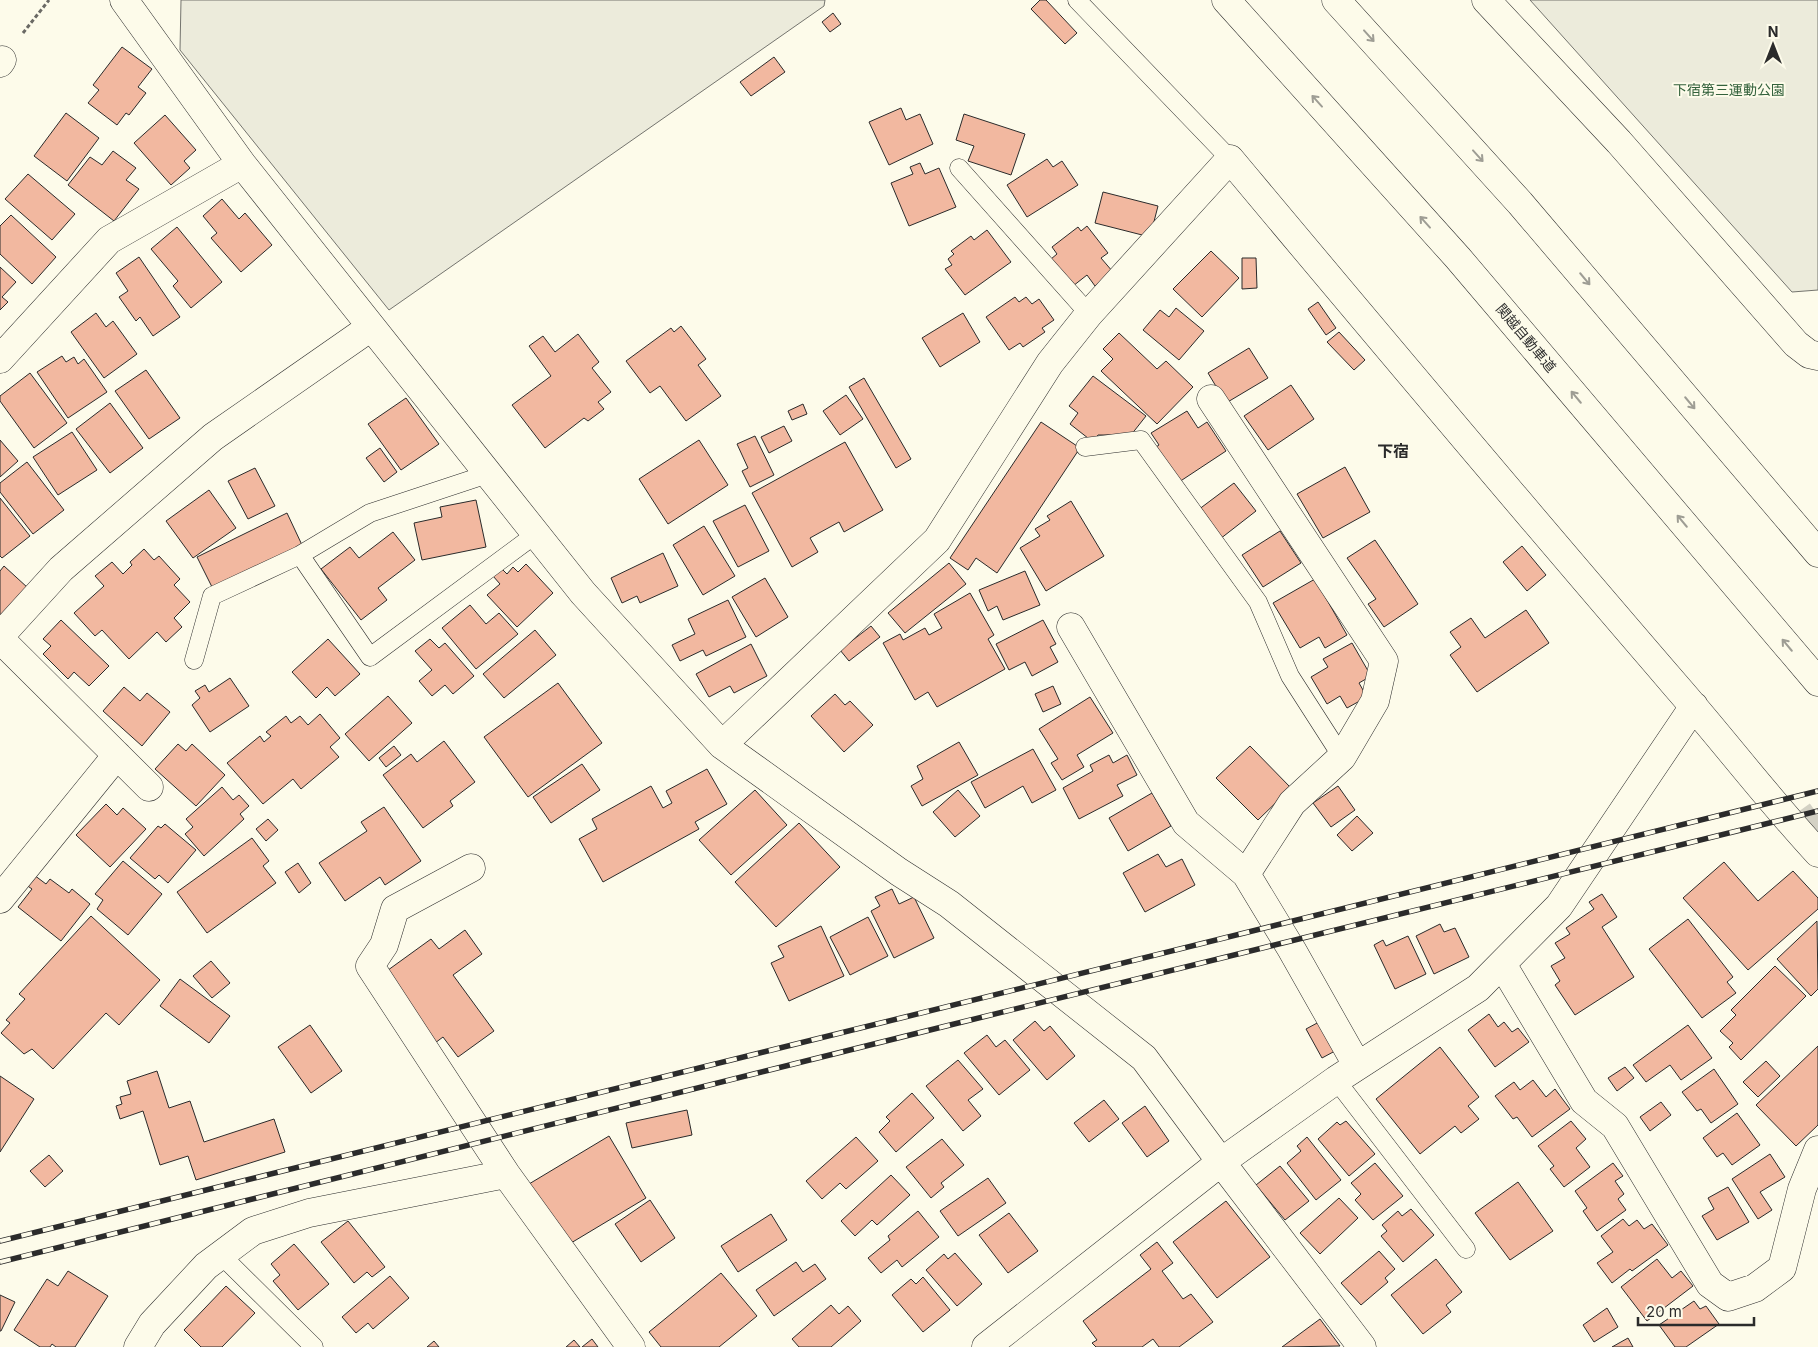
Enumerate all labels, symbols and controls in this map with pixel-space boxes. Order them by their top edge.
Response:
north arrow [1748,20,1798,70]
text: N [1768,23,1778,40]
one-way arrow [1363,30,1375,43]
park label: 下宿第三運動公園 [1673,81,1785,98]
one-way arrow [1311,95,1323,108]
one-way arrow [1472,150,1484,163]
one-way arrow [1420,216,1431,229]
one-way arrow [1579,272,1590,285]
street label: 関越自動車道 [1493,300,1560,375]
one-way arrow [1571,391,1582,404]
one-way arrow [1685,396,1696,409]
district label: 下宿 [1377,441,1409,461]
one-way arrow [1676,515,1687,528]
one-way arrow [1782,638,1793,651]
scale bar [1638,1294,1754,1326]
text: 20 m [1646,1302,1682,1321]

